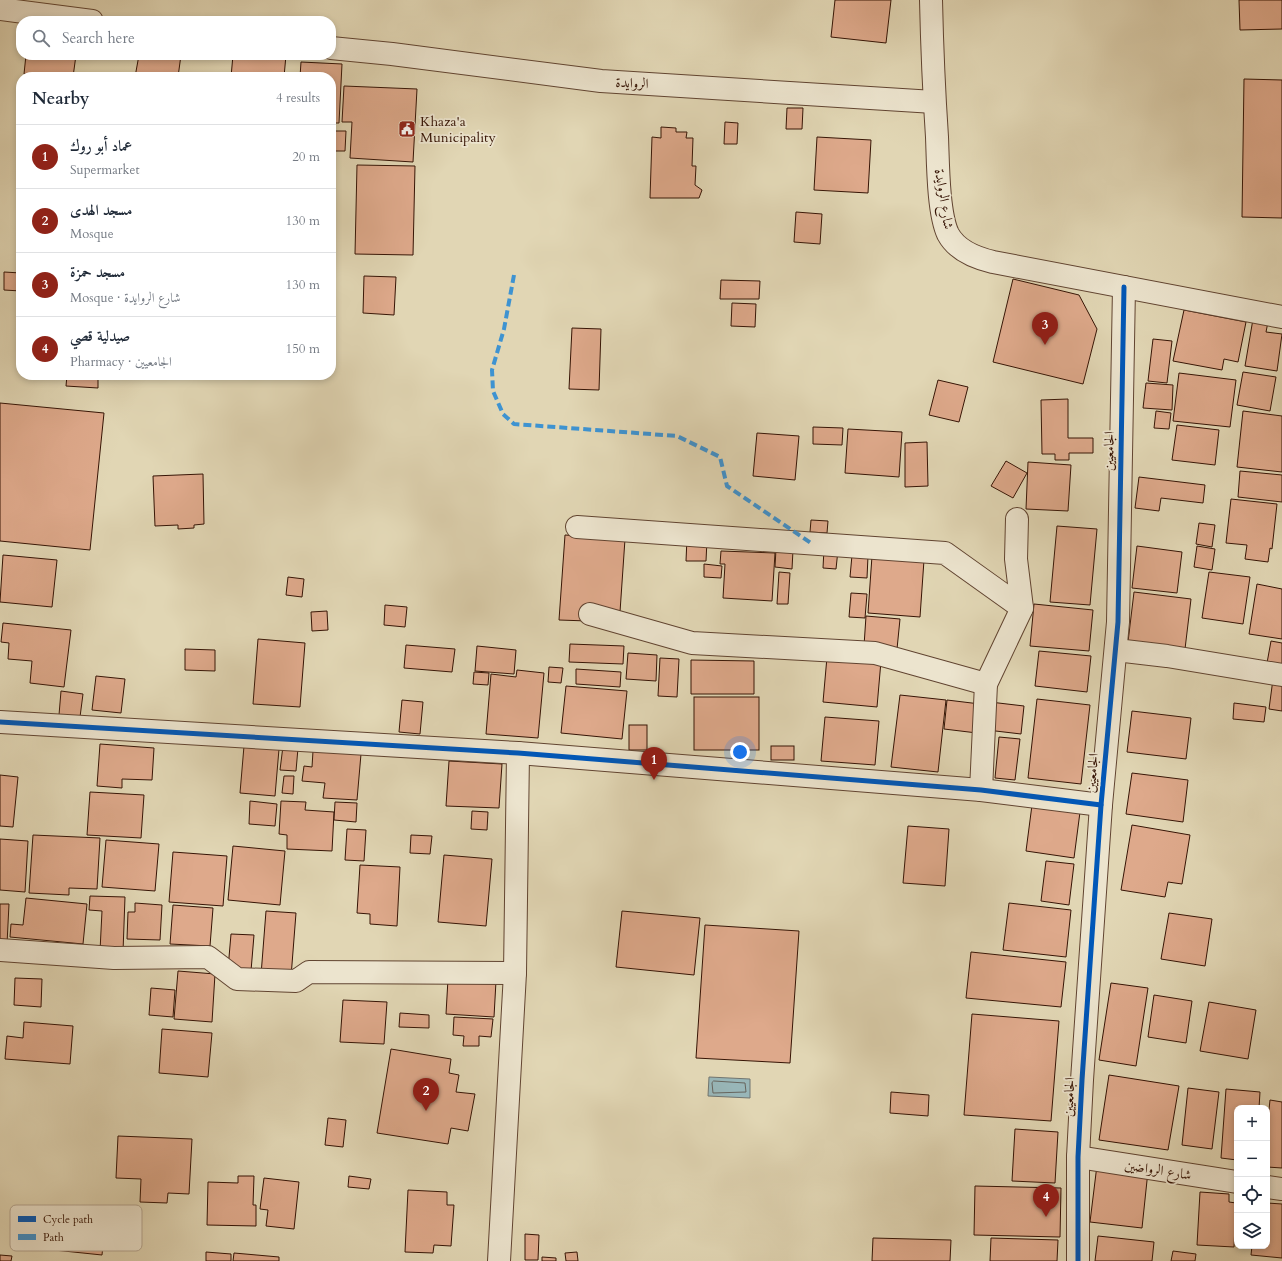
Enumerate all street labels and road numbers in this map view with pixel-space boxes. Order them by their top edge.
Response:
street label: الروايدة [615,73,649,93]
street label: شارع الروايدة [928,167,958,231]
street label: الجامعيين [1099,431,1119,471]
street label: الجامعيين [1081,752,1103,794]
street label: الجامعيين [1058,1077,1080,1117]
street label: شارع الرواضين [1123,1155,1193,1187]

